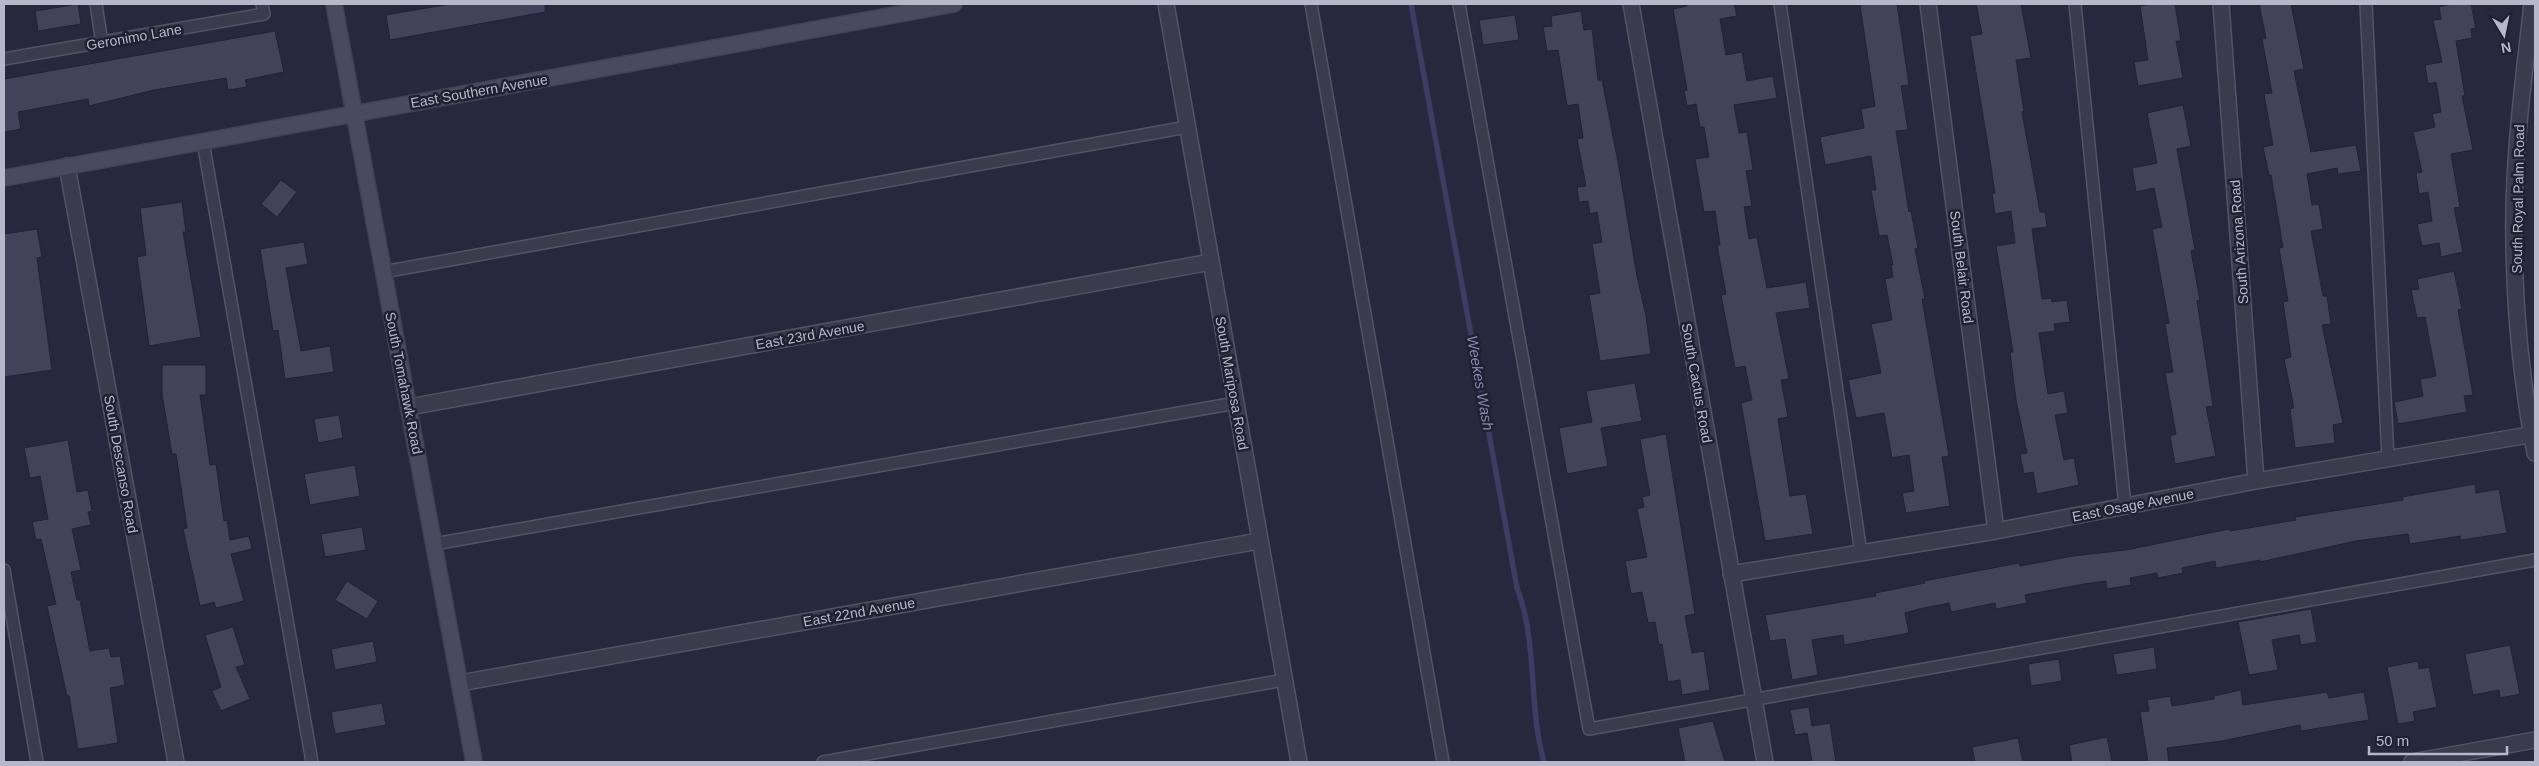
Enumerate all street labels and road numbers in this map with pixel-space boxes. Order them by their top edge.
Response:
street label: Geronimo Lane [85,21,183,53]
street label: East Southern Avenue [409,71,549,111]
street label: South Royal Palm Road [2509,124,2527,274]
street label: South Arizona Road [2227,179,2251,305]
street label: South Belair Road [1947,210,1977,324]
street label: South Tomahawk Road [382,311,426,455]
street label: South Mariposa Road [1212,315,1252,451]
street label: East 23rd Avenue [754,318,866,352]
street label: South Cactus Road [1679,322,1715,444]
street label: South Descanso Road [101,394,141,534]
street label: East Osage Avenue [2071,485,2195,525]
street label: East 22nd Avenue [802,594,916,630]

